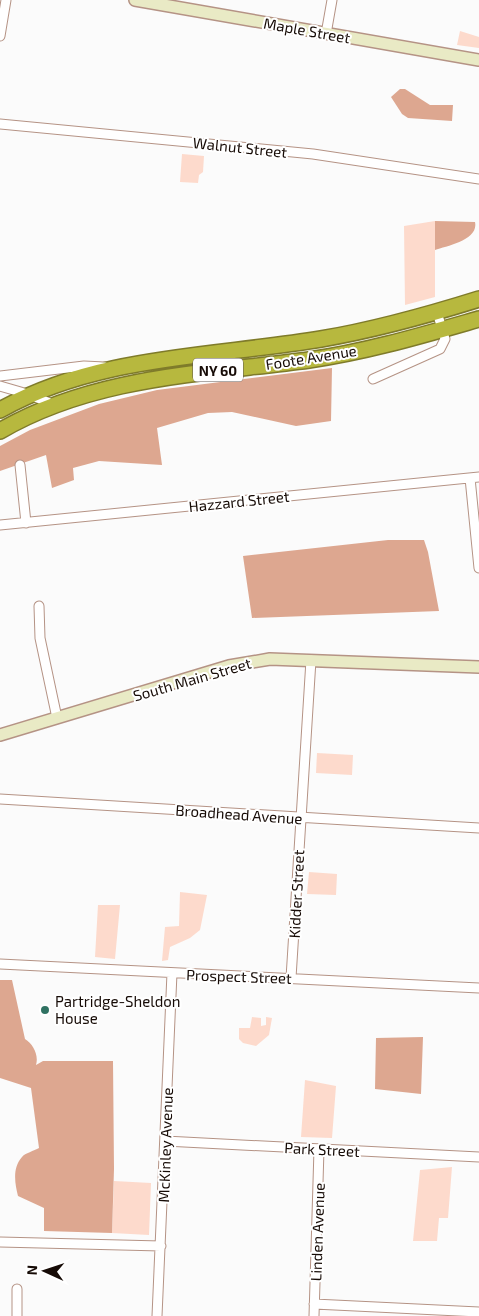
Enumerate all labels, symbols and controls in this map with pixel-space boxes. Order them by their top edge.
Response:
street label: Maple Street [262,14,352,47]
street label: Walnut Street [192,133,288,161]
street label: Foote Avenue [264,341,358,373]
road number: NY 60 [193,358,243,382]
street label: Hazzard Street [188,487,291,515]
street label: South Main Street [131,653,253,704]
street label: Broadhead Avenue [175,801,303,827]
street label: Kidder Street [285,849,307,939]
street label: Prospect Street [186,965,292,987]
place label: Partridge-Sheldon House [55,992,180,1027]
marker: Partridge-Sheldon House [39,1004,51,1016]
street label: McKinley Avenue [154,1087,176,1203]
street label: Park Street [284,1138,360,1160]
street label: Linden Avenue [306,1182,328,1282]
north arrow [20,1246,70,1296]
text: N [23,1265,40,1276]

